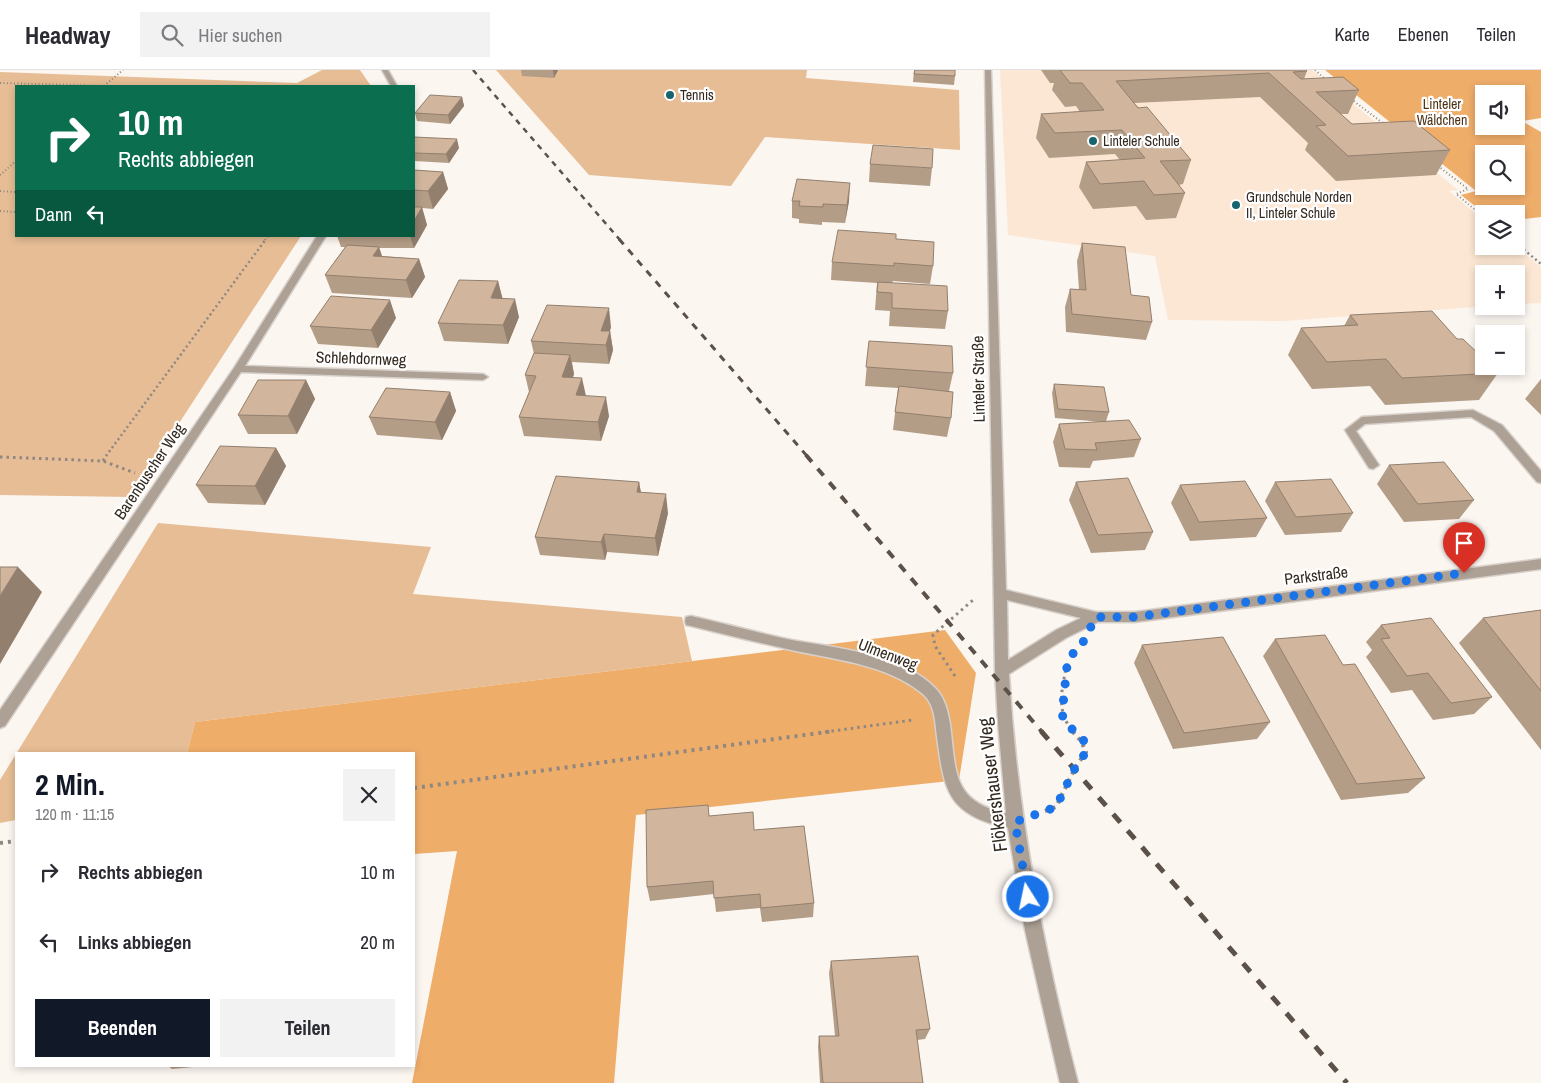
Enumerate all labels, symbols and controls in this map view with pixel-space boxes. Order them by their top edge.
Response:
search box [140,12,490,57]
text: Headway [25,19,110,51]
icon: search [158,21,186,49]
text: Hier suchen [198,22,282,48]
text: Karte [1334,22,1370,47]
text: Ebenen [1398,22,1449,47]
text: Teilen [1477,22,1516,47]
map controls [1475,85,1525,375]
button: sound [1475,85,1525,135]
place label: Tennis [680,86,714,104]
marker: Tennis [664,89,676,101]
park label: Linteler Wäldchen [1417,95,1467,129]
text: 10 m [118,99,183,146]
icon: right [35,105,100,170]
place label: Linteler Schule [1103,132,1180,150]
marker: Linteler Schule [1087,135,1099,147]
text: Rechts abbiegen [118,144,254,174]
button: search [1475,145,1525,195]
place label: Grundschule Norden II, Linteler Schule [1246,188,1352,222]
marker: Grundschule Norden II, Linteler Schule [1230,199,1242,211]
icon: left [82,200,110,228]
text: Dann [35,201,72,227]
button: layers [1475,205,1525,255]
button: + [1475,265,1525,315]
button: − [1475,325,1525,375]
street label: Linteler Straße [966,335,990,423]
street label: Schlehdornweg [315,345,407,371]
street label: Barenbuscher Weg [109,418,190,524]
pin [1443,522,1485,573]
icon: arrive [1450,529,1478,557]
street label: Parkstraße [1283,560,1349,590]
street label: Ulmenweg [855,633,922,676]
street label: Flökershauser Weg [971,716,1013,853]
text: 2 Min. [35,764,105,804]
button: close [343,769,395,821]
text: 120 m · 11:15 [35,803,114,825]
icon: right [35,858,63,886]
text: Rechts abbiegen [78,859,203,885]
text: 10 m [360,859,395,885]
position arrow [1001,870,1053,922]
icon: left [35,928,63,956]
text: Links abbiegen [78,929,191,955]
text: 20 m [360,929,395,955]
button: Beenden [35,999,210,1057]
button: Teilen [220,999,395,1057]

